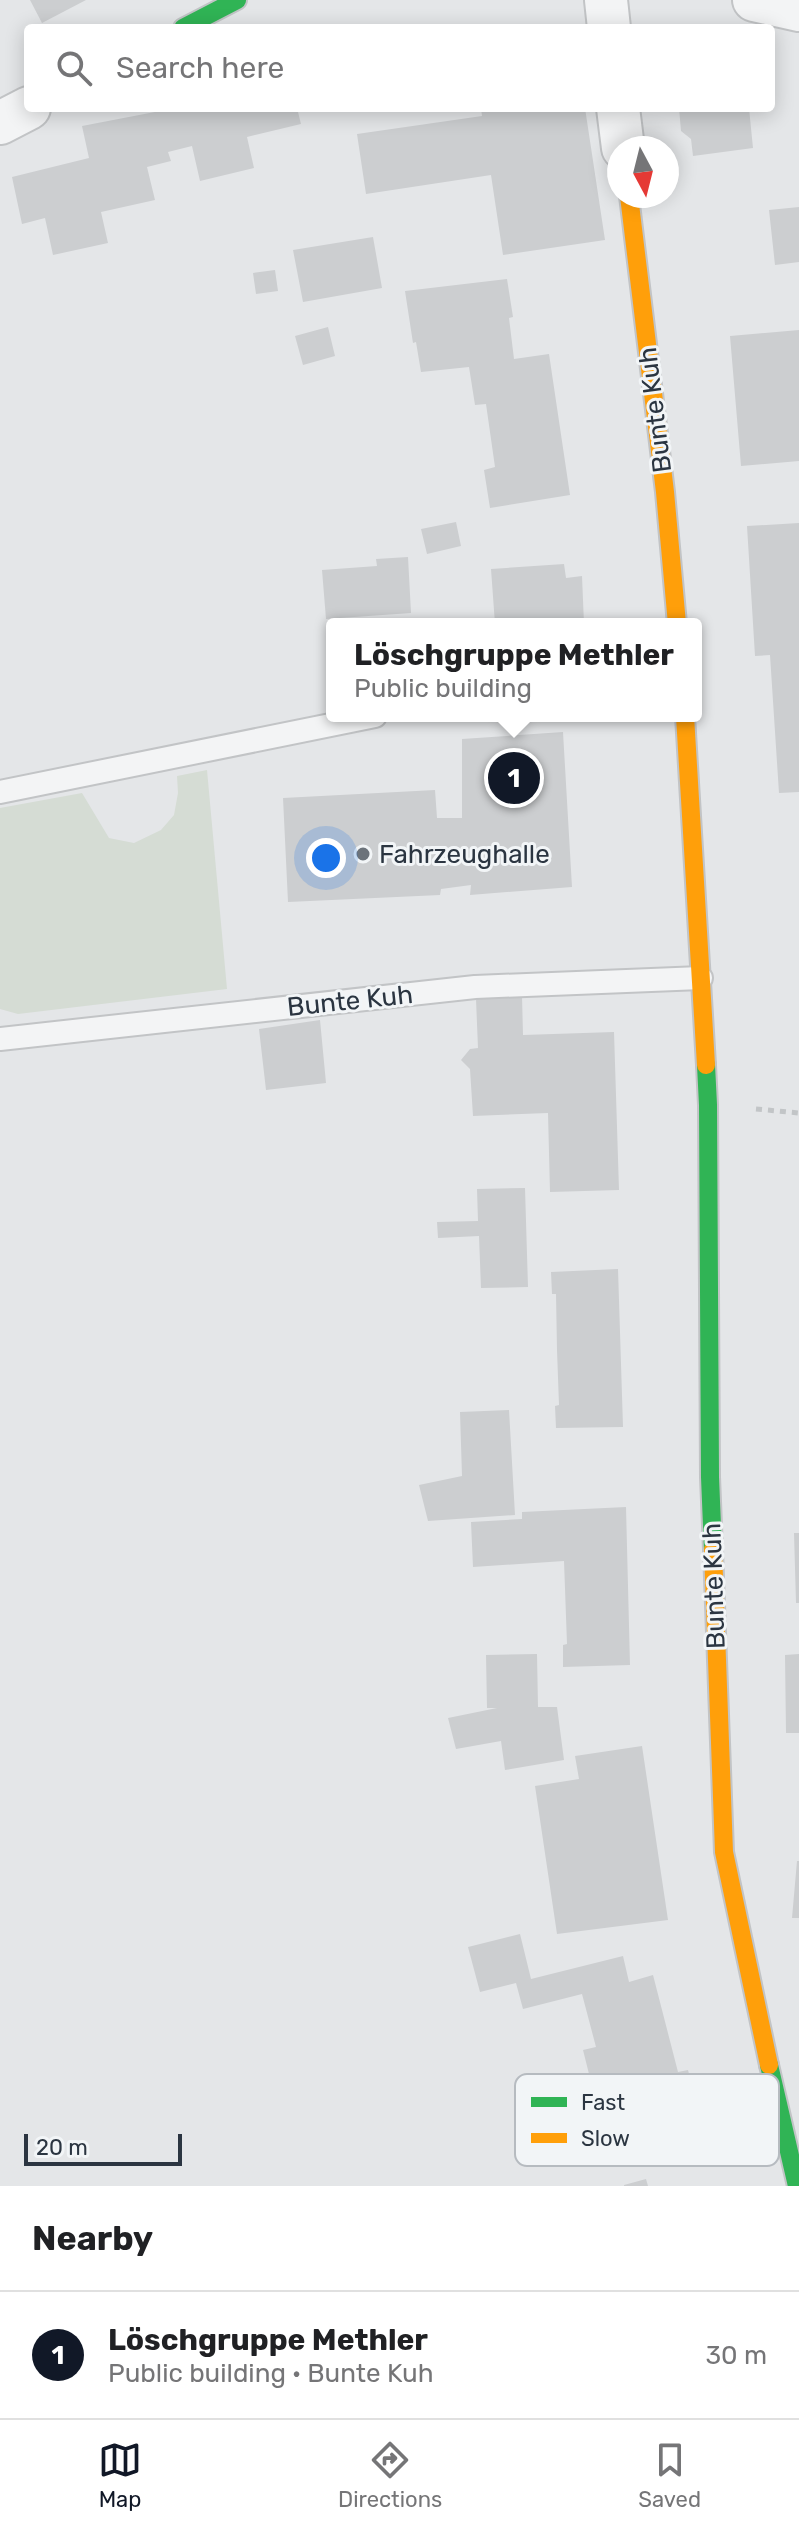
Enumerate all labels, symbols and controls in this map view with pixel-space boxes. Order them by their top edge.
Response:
search box [24,24,775,112]
icon: search [52,46,96,90]
text: Search here [116,50,284,86]
north arrow [607,136,679,208]
street label: Bunte Kuh [632,345,678,475]
popup [326,618,702,722]
text: Löschgruppe Methler [354,637,674,673]
text: Public building [354,673,532,704]
pin: 1 [488,748,540,808]
your location [306,838,346,878]
place label: Fahrzeughalle [379,839,550,870]
marker: Fahrzeughalle [354,845,372,863]
street label: Bunte Kuh [286,979,414,1023]
street label: Bunte Kuh [696,1522,732,1650]
legend [515,2074,779,2166]
text: Fast [581,2089,626,2116]
text: Slow [581,2125,630,2152]
scale bar [24,2130,182,2166]
text: 20 m [36,2134,88,2161]
text: Nearby [32,2218,153,2259]
text: Löschgruppe Methler [108,2322,428,2358]
text: 1 [52,2340,64,2371]
text: 30 m [705,2340,767,2371]
text: Public building · Bunte Kuh [108,2358,433,2389]
tab: Map [98,2438,142,2513]
tab: Directions [338,2438,442,2513]
tab: Saved [638,2438,701,2513]

